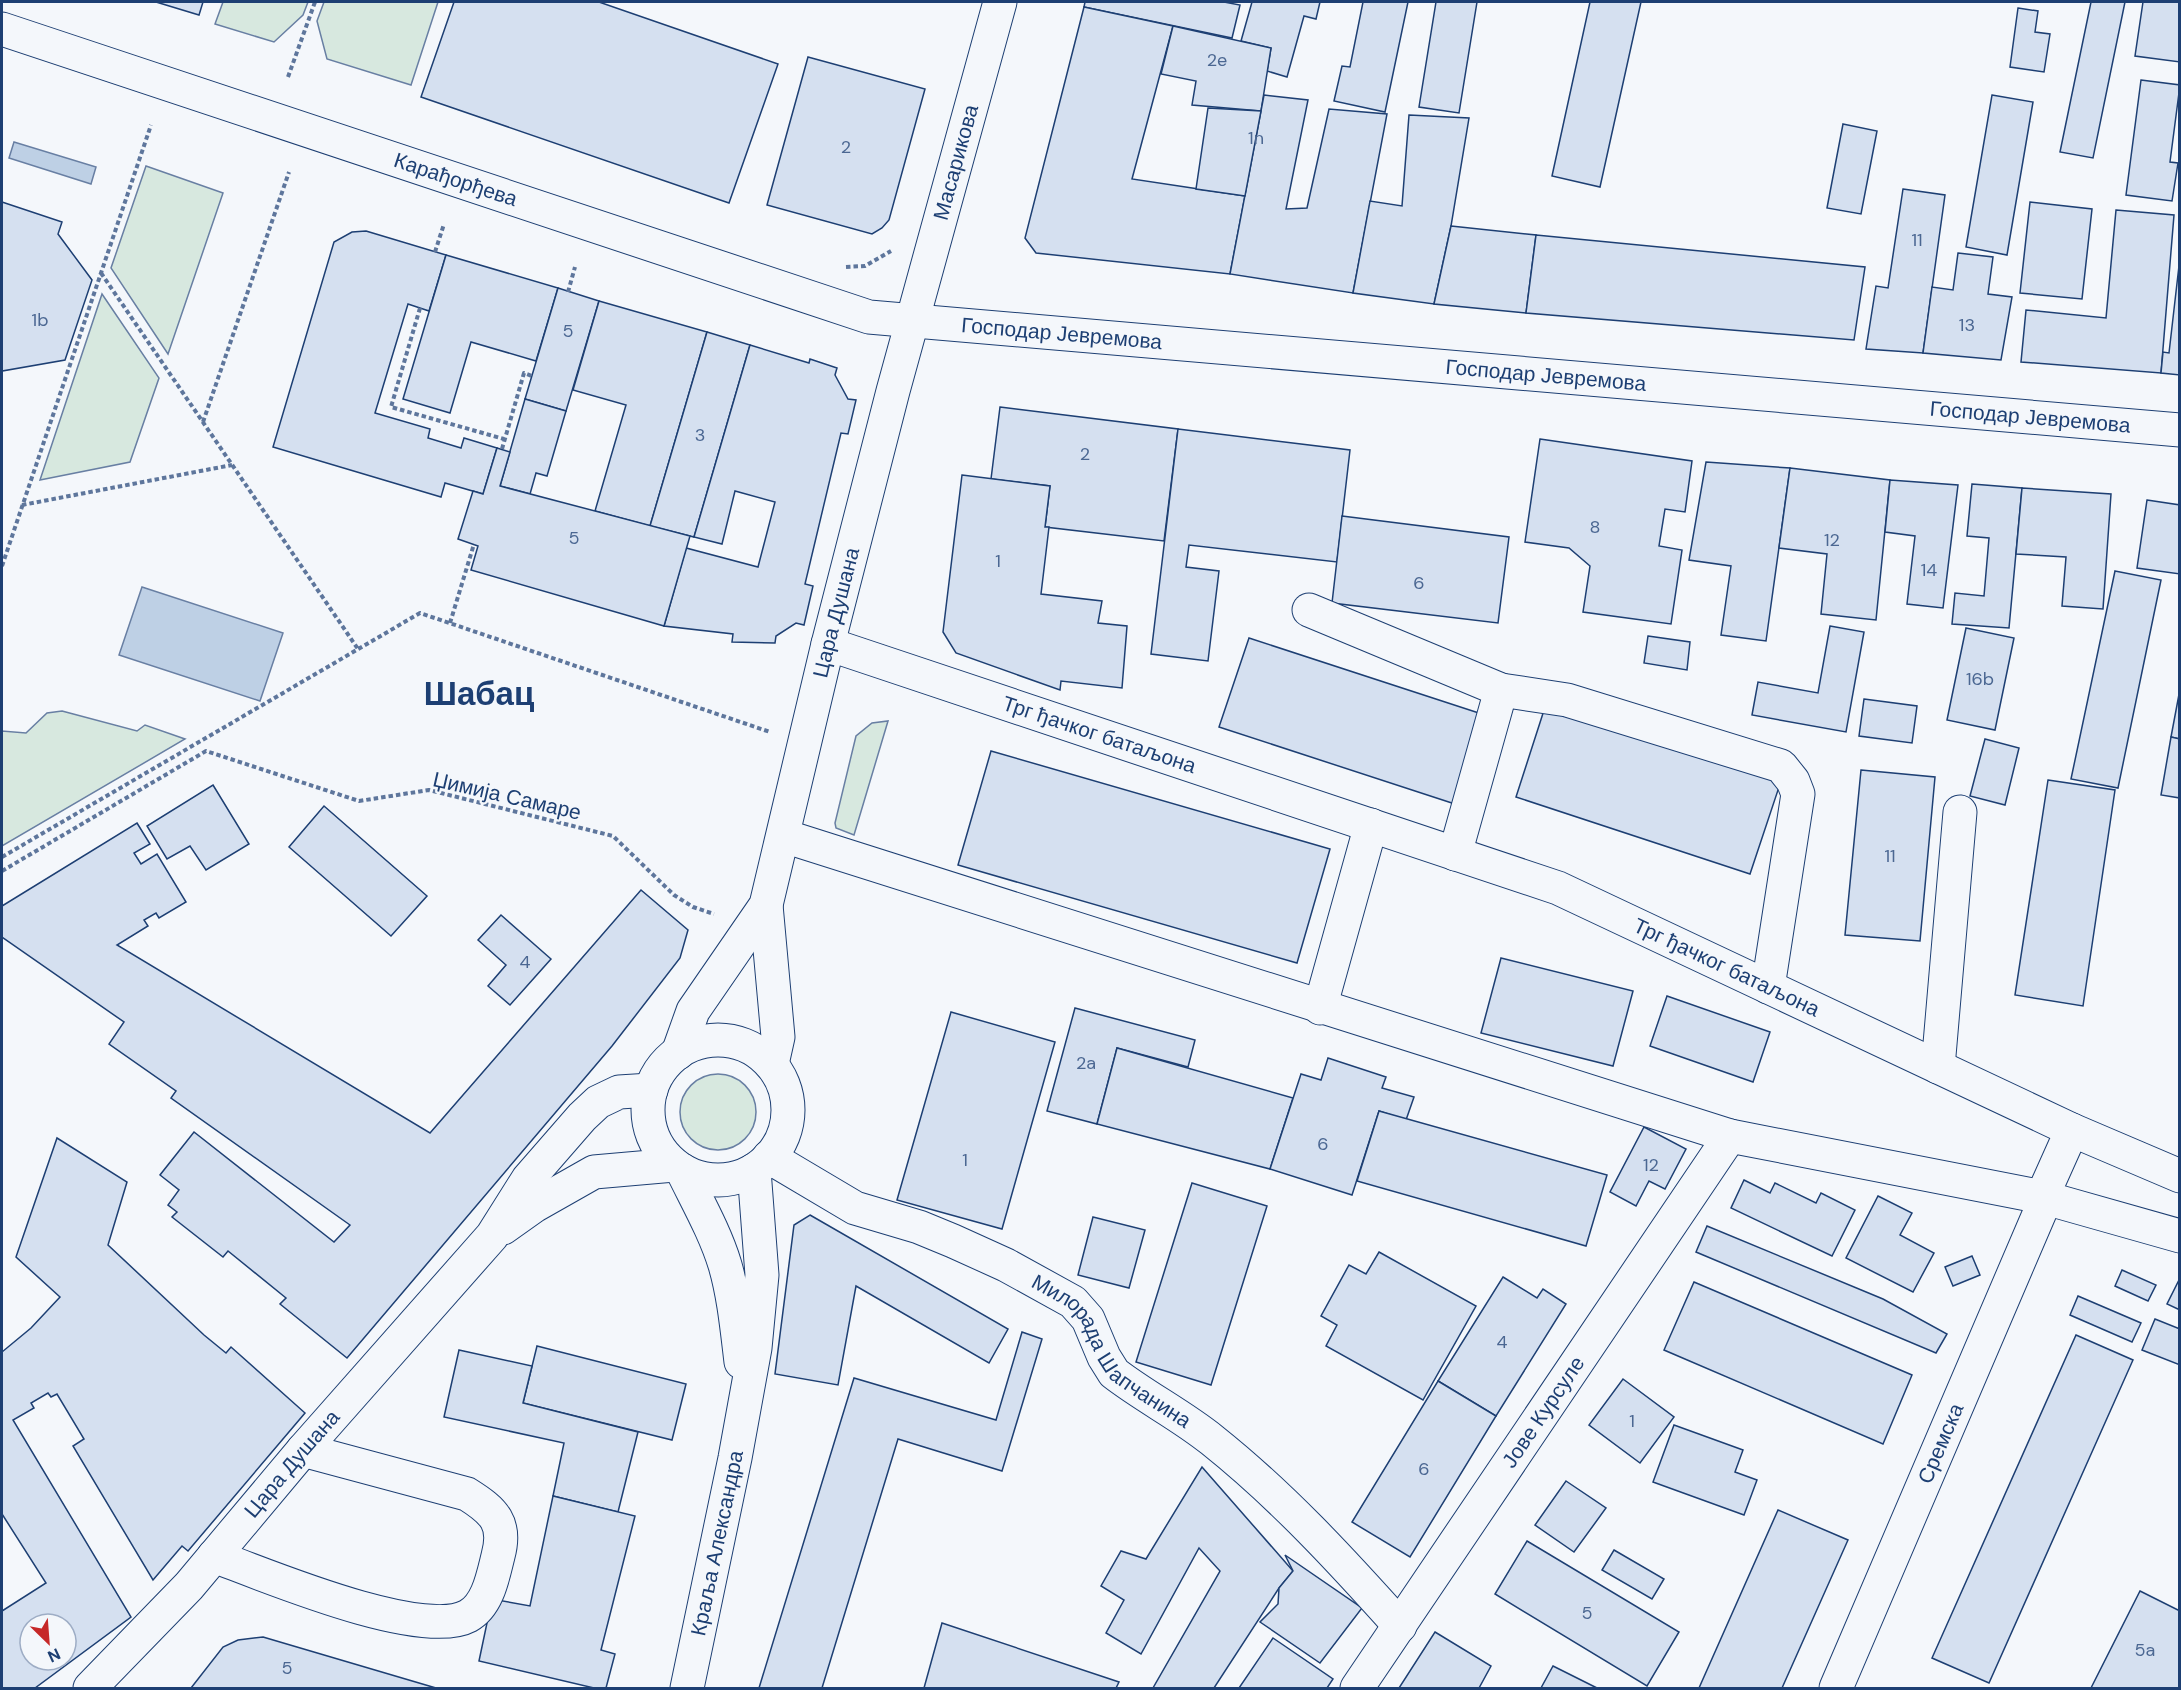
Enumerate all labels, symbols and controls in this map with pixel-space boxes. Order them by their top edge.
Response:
house number: 2e [1207,48,1227,72]
street label: Масарикова [927,101,985,223]
house number: 1n [1248,126,1264,150]
house number: 2 [841,135,851,159]
street label: Карађорђева [390,146,521,213]
house number: 11 [1911,228,1923,252]
house number: 1b [32,308,48,332]
street label: Господар Јевремова [960,311,1164,356]
house number: 13 [1959,313,1975,337]
house number: 5 [563,319,573,343]
street label: Господар Јевремова [1444,353,1648,398]
street label: Господар Јевремова [1929,394,2132,440]
house number: 3 [695,423,705,447]
house number: 2 [1080,442,1090,466]
house number: 8 [1590,515,1600,539]
house number: 5 [569,526,579,550]
house number: 12 [1824,528,1840,552]
street label: Цара Душана [806,544,866,681]
house number: 1 [995,549,1001,573]
house number: 14 [1921,558,1937,582]
house number: 6 [1413,571,1425,595]
house number: 16b [1966,667,1994,691]
district label: Шабац [424,672,534,715]
street label: Трг ђачког батаљона [999,689,1200,780]
street label: Џимија Самаре [430,765,584,827]
house number: 11 [1884,844,1896,868]
street label: Трг ђачког батаљона [1629,912,1825,1023]
house number: 4 [520,950,531,974]
house number: 2a [1076,1051,1096,1075]
house number: 6 [1317,1132,1329,1156]
house number: 1 [962,1148,968,1172]
house number: 12 [1643,1153,1659,1177]
street label: Милорада Шапчанина [1027,1268,1197,1435]
house number: 4 [1497,1330,1508,1354]
street label: Јове Курсуле [1496,1351,1591,1473]
street label: Сремска [1911,1399,1970,1488]
street label: Цара Душана [238,1404,346,1524]
house number: 1 [1629,1409,1635,1433]
street label: Краља Александра [684,1448,750,1638]
house number: 6 [1418,1457,1430,1481]
house number: 5 [1582,1601,1592,1625]
north arrow [18,1612,78,1672]
house number: 5a [2135,1638,2155,1662]
text: N [44,1643,64,1667]
house number: 5 [282,1656,292,1680]

